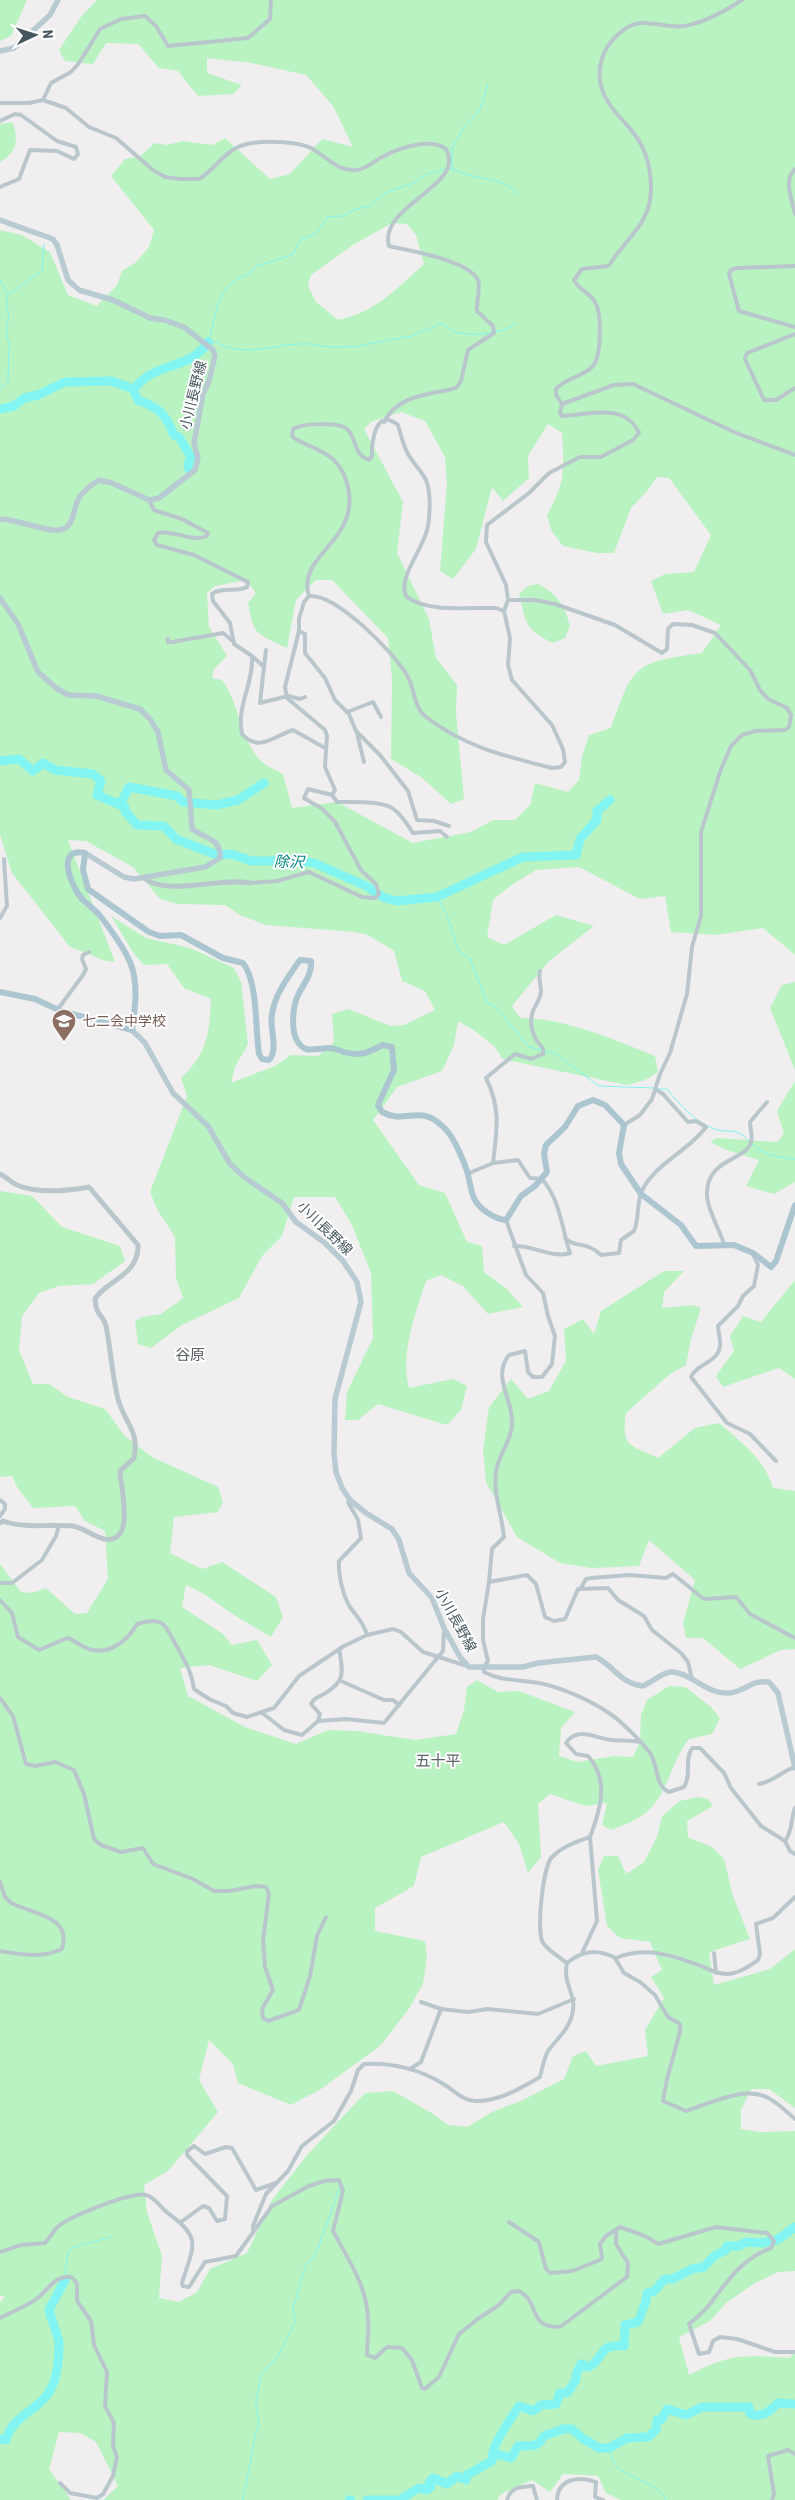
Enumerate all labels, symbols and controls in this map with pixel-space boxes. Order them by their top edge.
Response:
north arrow [10,10,60,60]
text: N [40,29,56,39]
street label: 小川長野線 [177,359,209,431]
water label: 除沢 [274,852,306,872]
school or university icon: 七二会中学校 [51,1008,77,1042]
place label: 七二会中学校 [82,1013,166,1029]
street label: 小川長野線 [294,1198,356,1258]
district label: 谷原 [175,1346,205,1364]
street label: 小川長野線 [432,1586,480,1654]
district label: 五十平 [415,1752,461,1770]

